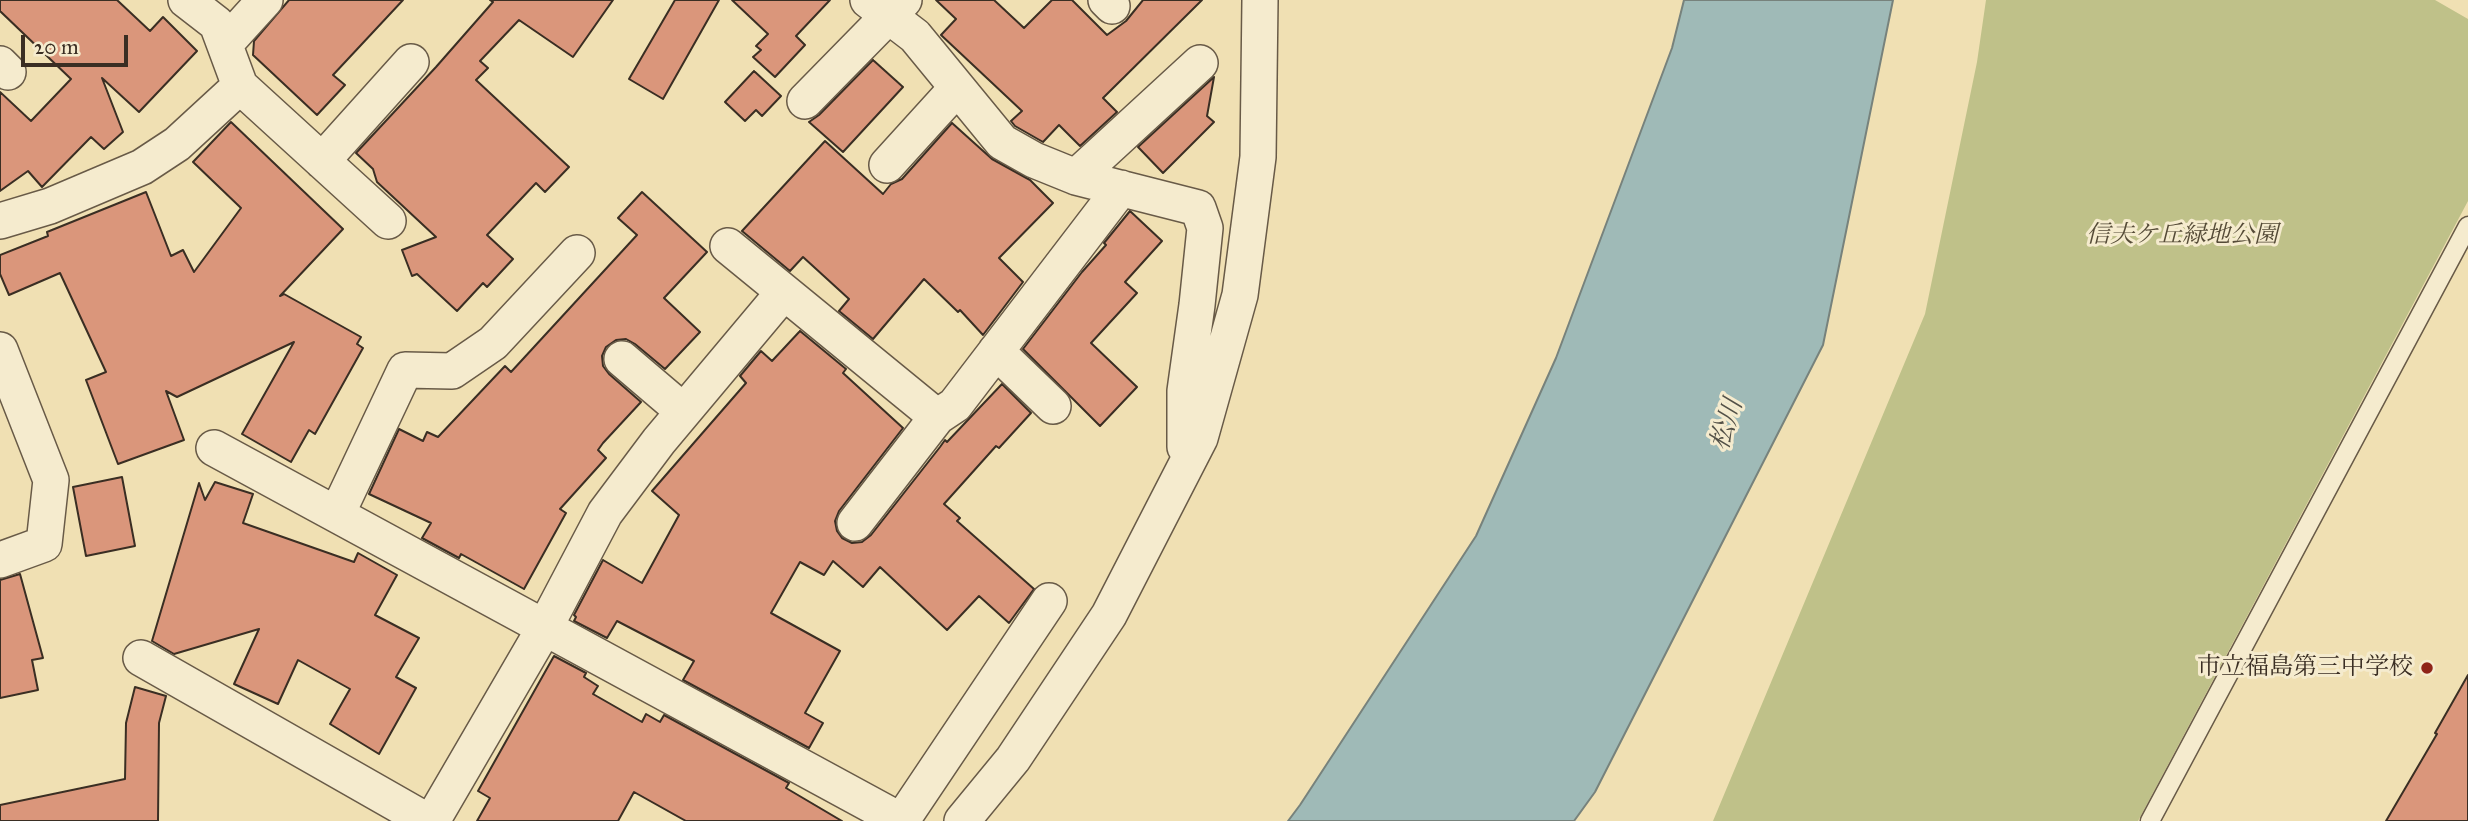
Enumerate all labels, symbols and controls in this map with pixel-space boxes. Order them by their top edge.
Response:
scale bar [24,21,131,65]
text: 20 m [34,34,79,60]
park label: 信夫ケ丘緑地公園 [2086,222,2278,250]
water label: 松川 [1705,396,1751,454]
place label: 市立福島第三中学校 [2197,654,2413,682]
marker: 市立福島第三中学校 [2419,660,2435,676]

